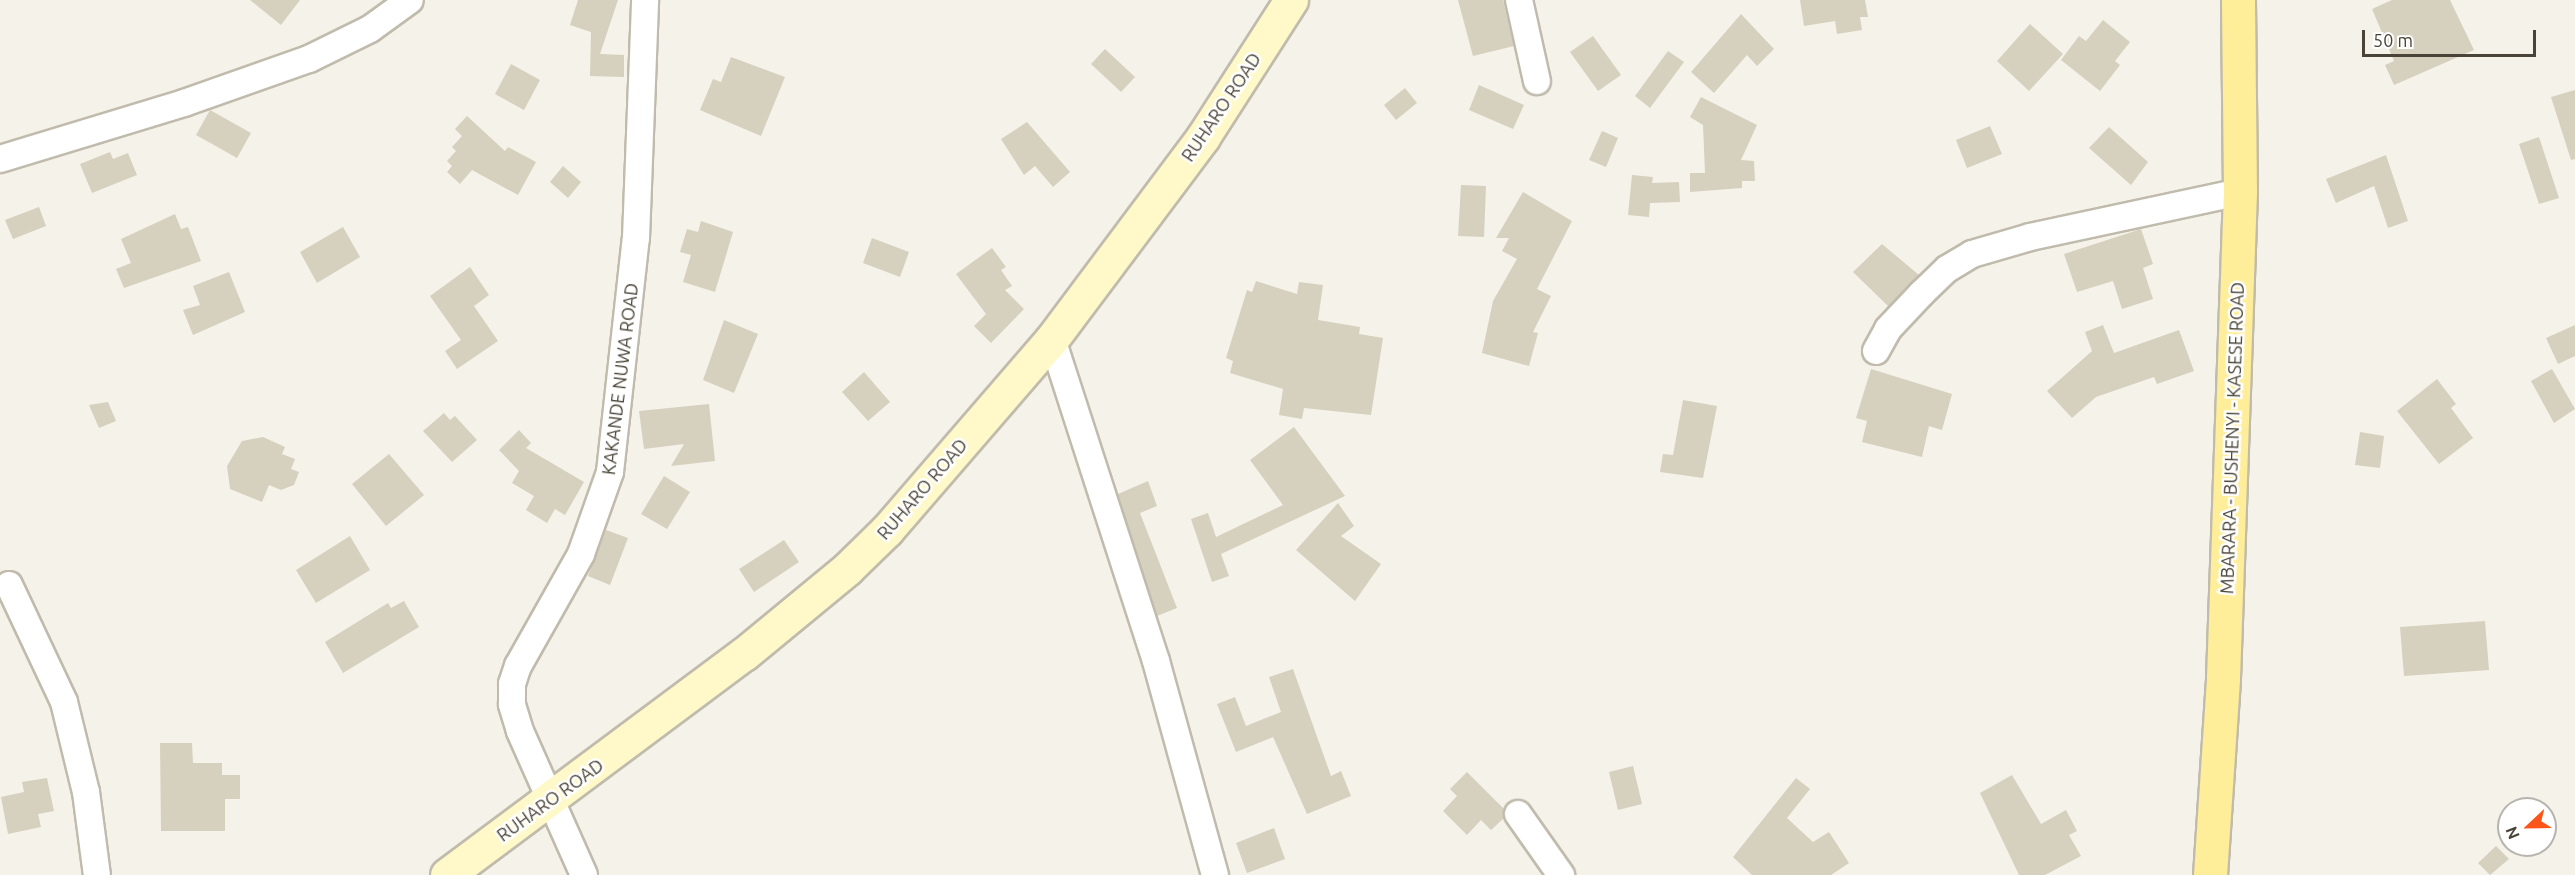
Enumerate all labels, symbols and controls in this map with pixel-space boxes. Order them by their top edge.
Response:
scale bar [2365,18,2539,56]
text: 50 m [2373,30,2413,50]
street label: RUHARO ROAD [1177,49,1265,165]
street label: KAKANDE NUWA ROAD [598,282,642,476]
street label: MBARARA - BUSHENYI - KASESE ROAD [2216,282,2248,594]
street label: RUHARO ROAD [872,434,972,544]
street label: RUHARO ROAD [493,754,607,846]
north arrow [2497,797,2557,857]
text: N [2502,824,2523,842]

